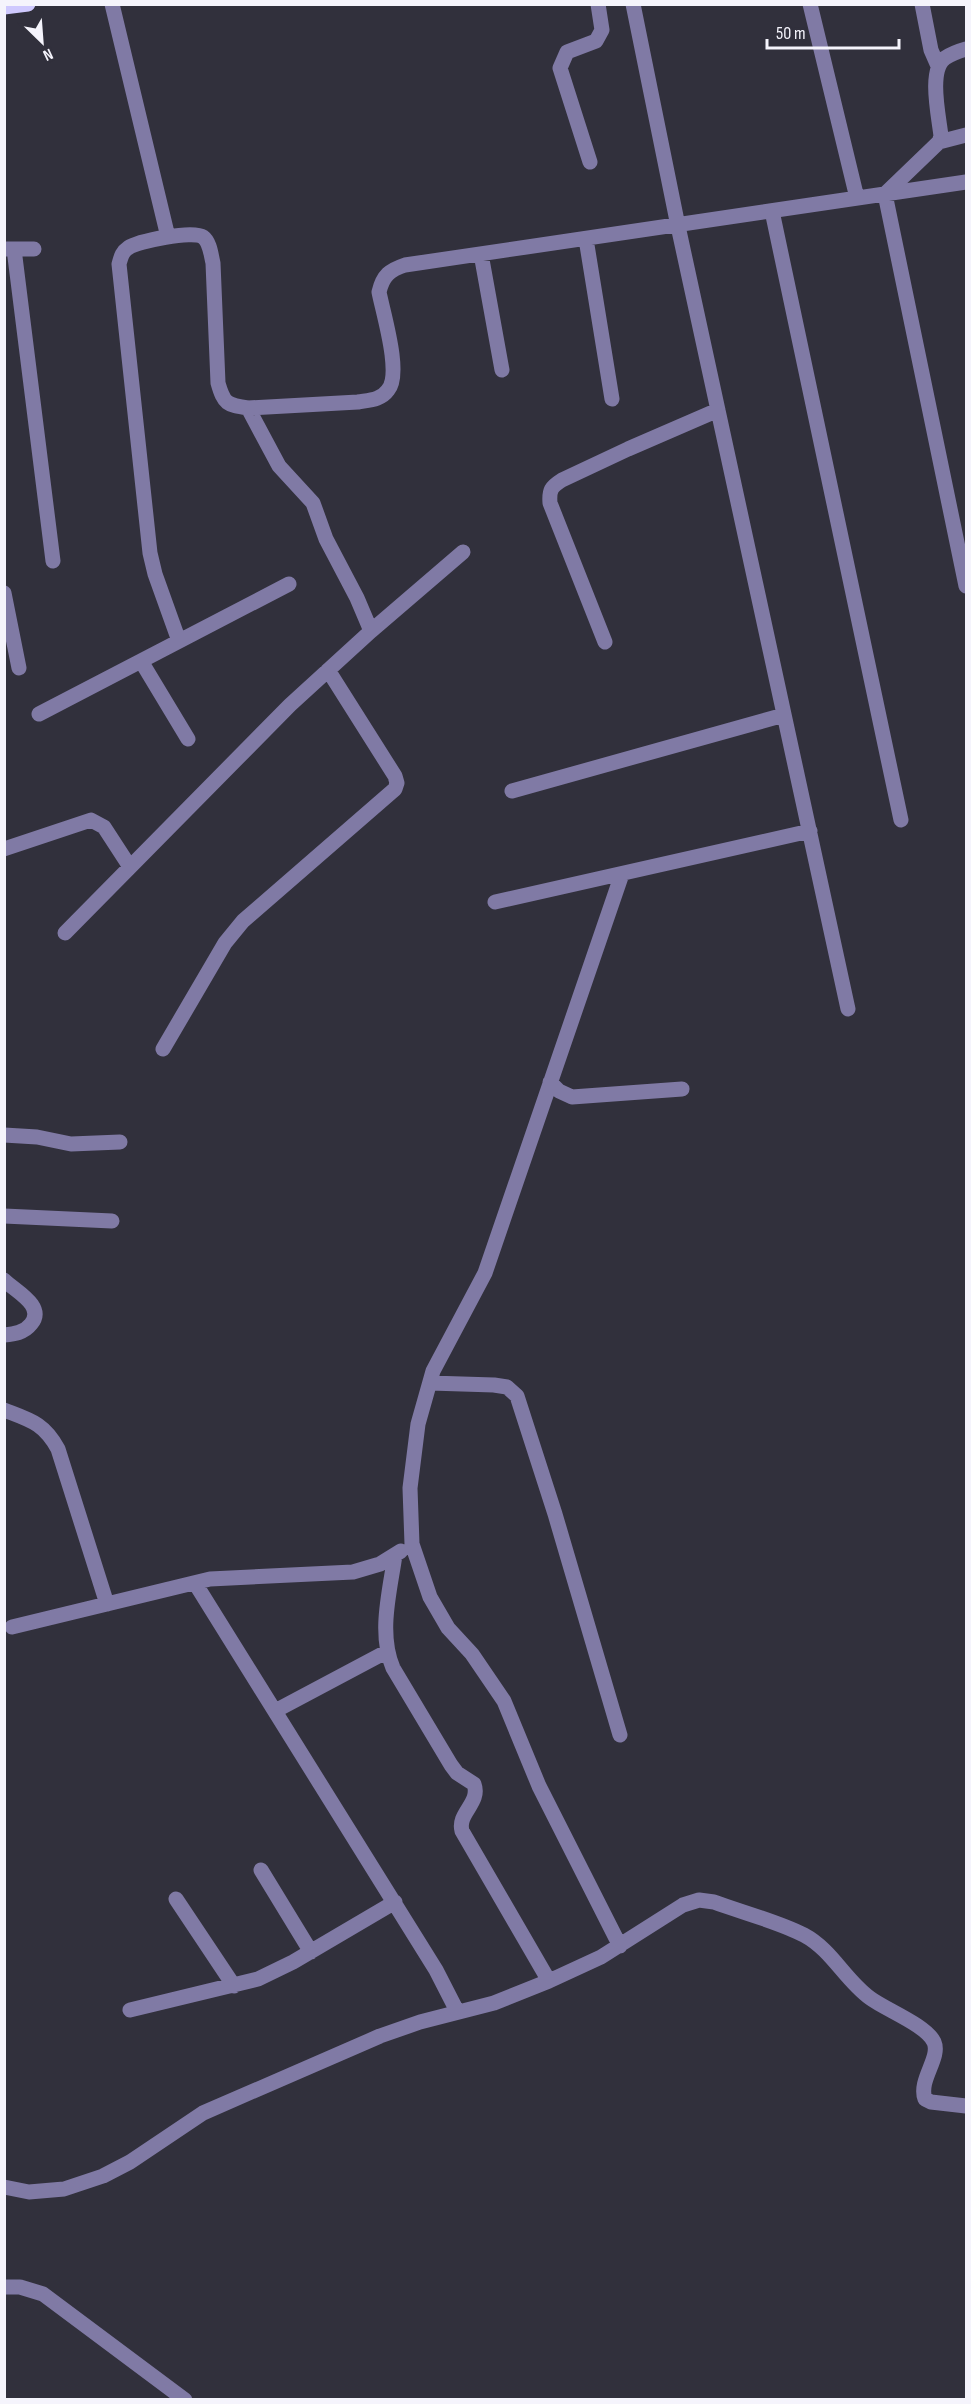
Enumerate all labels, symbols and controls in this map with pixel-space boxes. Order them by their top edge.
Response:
north arrow [12,12,72,72]
scale bar [767,12,899,50]
text: 50 m [776,23,806,44]
text: N [40,44,56,65]

